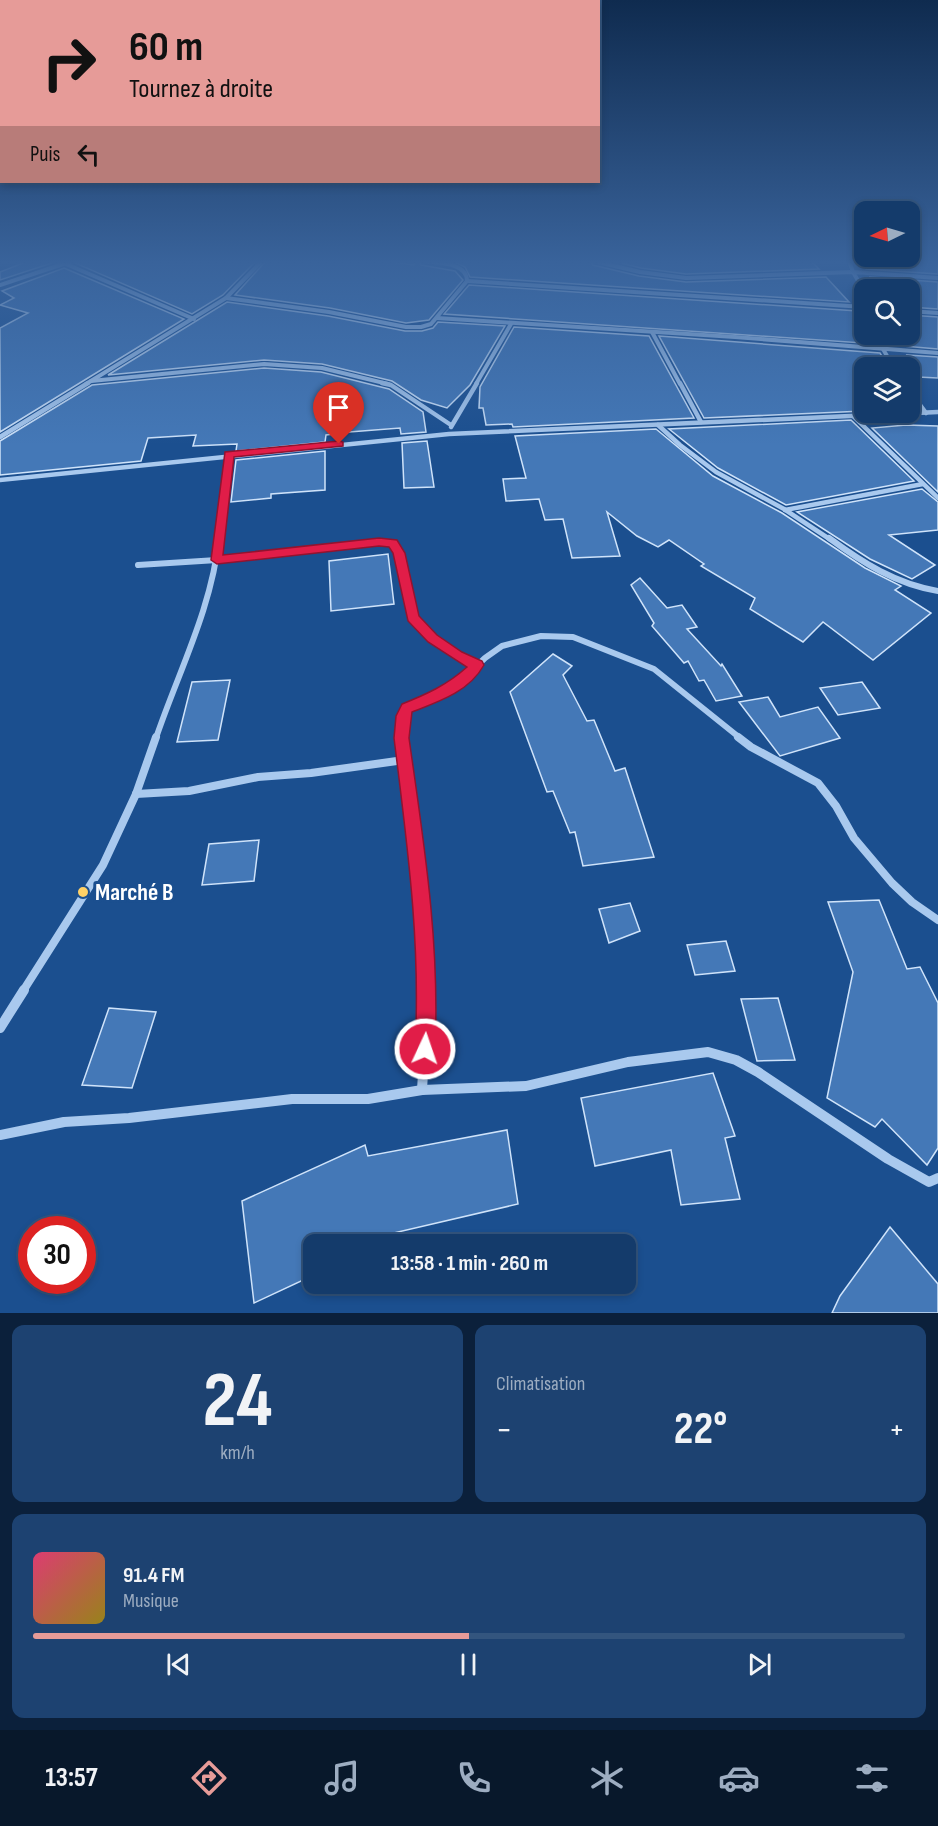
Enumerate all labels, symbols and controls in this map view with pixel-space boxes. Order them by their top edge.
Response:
text: 60 m [129,22,203,73]
icon: right [30,24,108,102]
text: Tournez à droite [129,73,273,105]
icon: left [72,138,105,171]
text: Puis [30,141,60,168]
north arrow [854,201,920,267]
map controls [854,201,920,423]
button: search [854,279,920,345]
button: layers [854,357,920,423]
pin [313,382,364,444]
icon: arrive [322,391,355,424]
place label: Marché B [95,878,173,907]
marker: Marché B [76,885,90,899]
position arrow [393,1017,457,1081]
speed limit sign: 30 [18,1216,96,1294]
text: 13:58 · 1 min · 260 m [391,1250,548,1277]
text: 24 [202,1355,273,1448]
text: Climatisation [496,1372,585,1396]
text: 22° [674,1402,727,1457]
text: − [496,1410,512,1450]
text: + [889,1410,905,1450]
text: km/h [220,1441,255,1465]
text: 91.4 FM [123,1562,184,1589]
text: Musique [123,1589,179,1613]
icon: previous [162,1648,195,1681]
icon: pause [452,1648,485,1681]
icon: next [743,1648,776,1681]
icon: directions [188,1757,230,1799]
icon: music [321,1757,363,1799]
icon: phone [453,1757,495,1799]
icon: climate [586,1757,628,1799]
icon: car [718,1757,760,1799]
icon: filters [851,1757,893,1799]
text: 13:57 [45,1762,98,1794]

